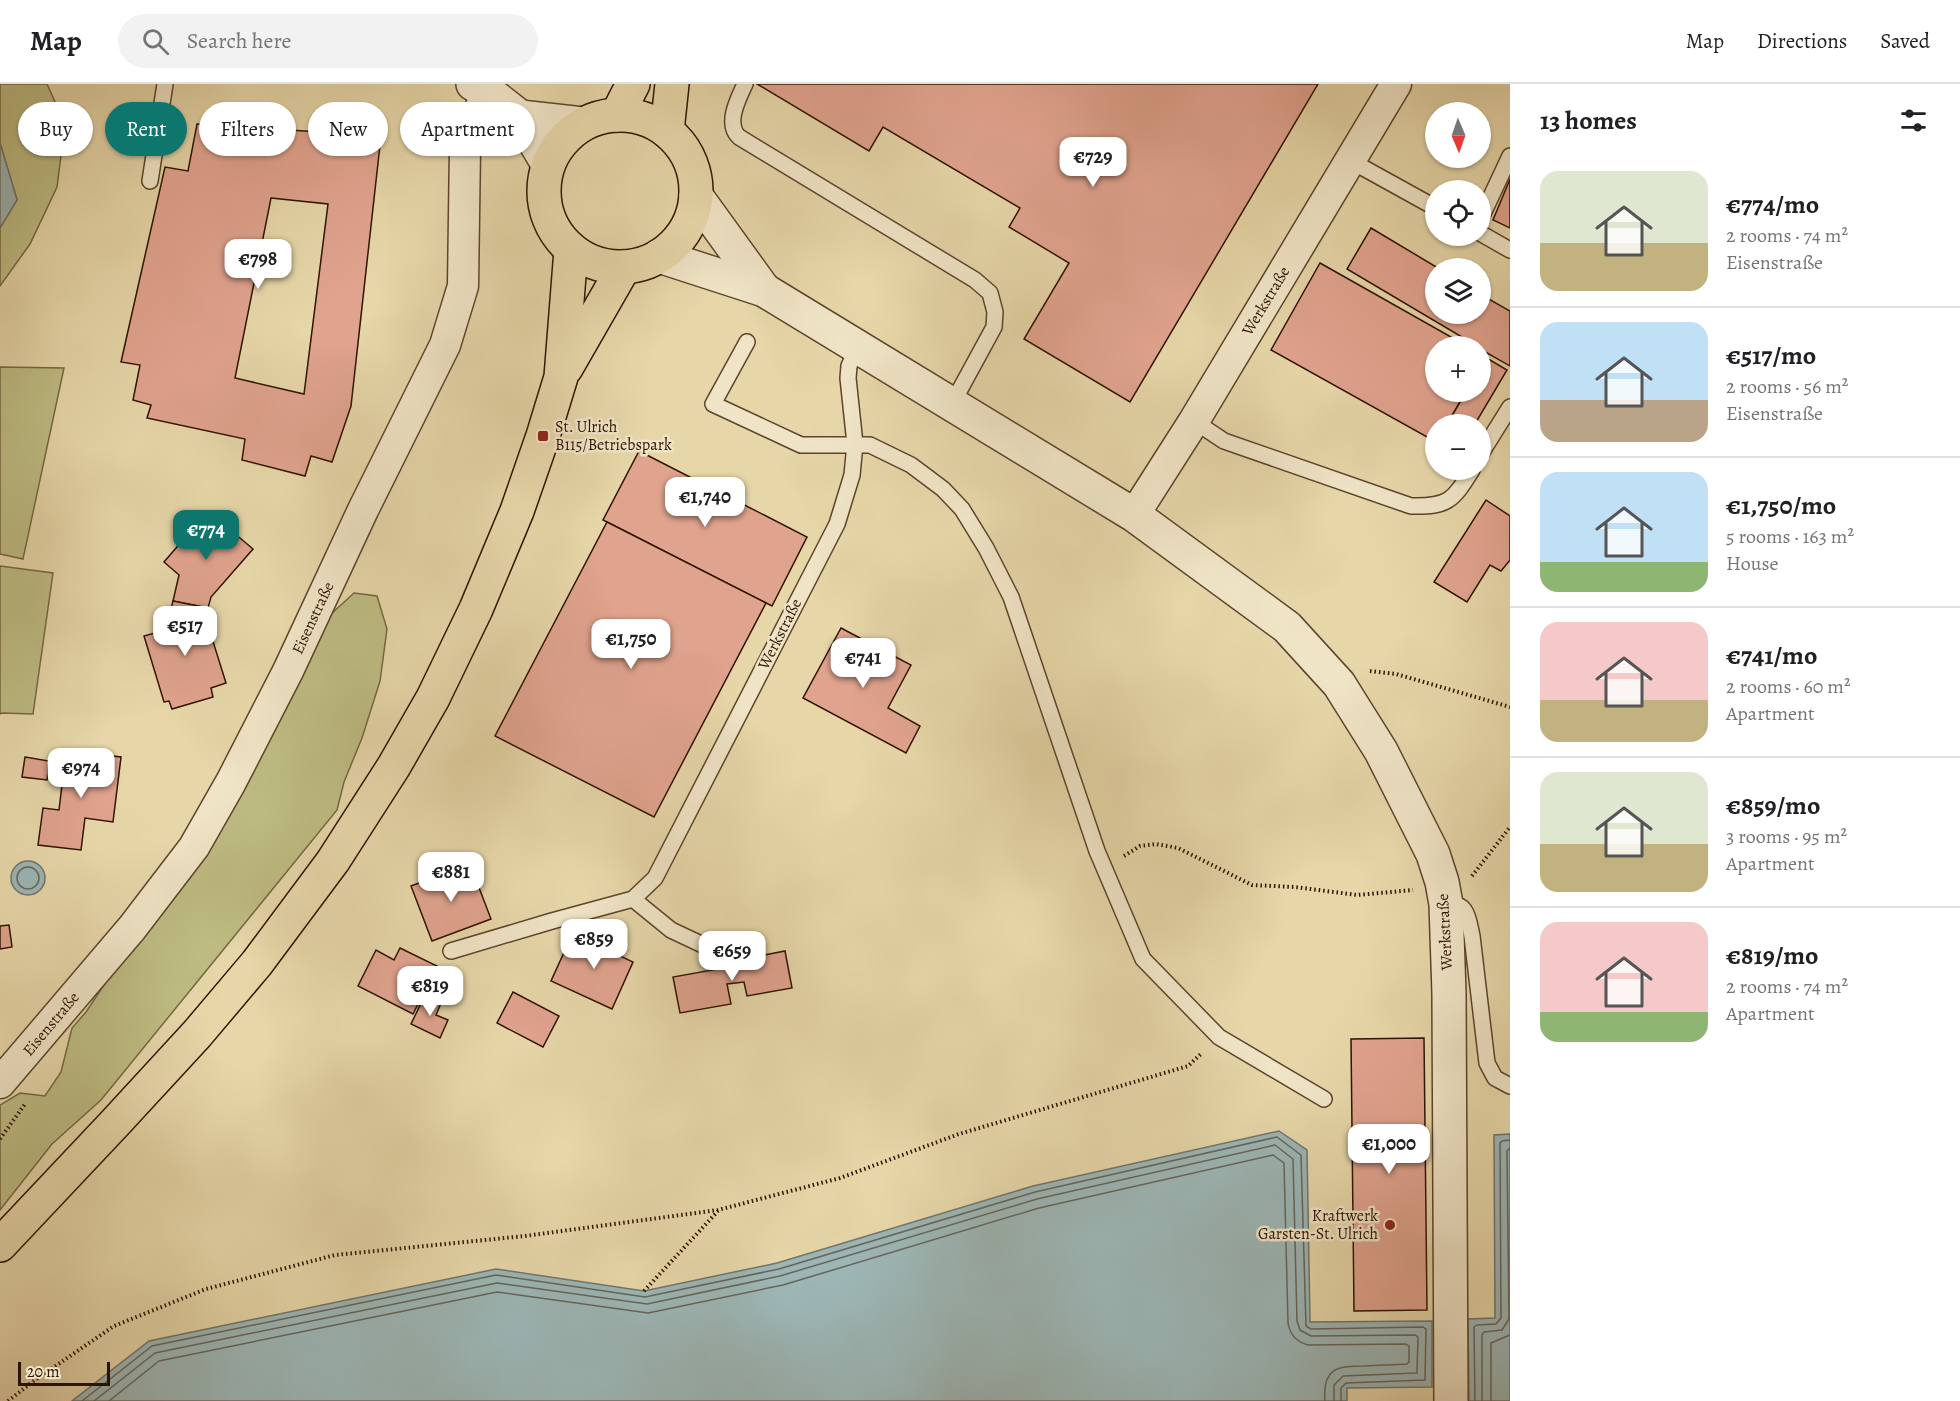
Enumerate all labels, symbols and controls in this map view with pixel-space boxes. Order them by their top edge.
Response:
search box [118,14,538,68]
text: Map [30,22,82,60]
icon: search [139,25,172,58]
text: Search here [187,26,291,56]
text: Map [1686,27,1724,55]
text: Directions [1757,27,1847,55]
text: Saved [1880,27,1930,55]
chip: Buy [18,102,93,156]
chip: Rent [105,102,187,156]
chip: Filters [199,102,296,156]
chip: New [308,102,388,156]
chip: Apartment [400,102,535,156]
north arrow [1425,102,1491,168]
map controls [1425,102,1491,480]
text: 13 homes [1540,103,1637,138]
icon: filters [1897,104,1930,137]
pin: €729 [1057,137,1129,188]
text: €729 [1074,143,1112,170]
button: locate [1425,180,1491,246]
text: €774/mo [1726,187,1819,222]
icon: home [1588,195,1660,267]
text: 2 rooms · 74 m² [1726,222,1848,249]
pin: €798 [222,239,294,290]
text: €798 [239,245,277,272]
text: Eisenstraße [1726,249,1823,276]
button: layers [1425,258,1491,324]
street label: Werkstraße [1236,262,1295,340]
button: + [1425,336,1491,402]
text: €517/mo [1726,338,1816,373]
icon: home [1588,346,1660,418]
text: 2 rooms · 56 m² [1726,373,1848,400]
text: Eisenstraße [1726,400,1823,427]
button: − [1425,414,1491,480]
place label: St. Ulrich B115/Betriebspark [555,416,672,456]
marker: St. Ulrich B115/Betriebspark [536,429,550,443]
pin: €1,740 [656,477,754,528]
text: €1,740 [679,483,731,510]
text: €1,750/mo [1726,488,1836,523]
icon: home [1588,496,1660,568]
pin: €774 [170,510,242,561]
text: €774 [187,516,225,543]
text: 5 rooms · 163 m² [1726,523,1854,550]
text: House [1726,550,1778,577]
street label: Eisenstraße [287,578,339,658]
street label: Werkstraße [752,595,807,674]
pin: €517 [149,606,221,657]
text: €517 [167,612,203,639]
pin: €1,750 [582,619,680,670]
text: €1,750 [605,625,657,652]
pin: €741 [827,638,899,689]
text: €741/mo [1726,638,1817,673]
text: €741 [845,644,881,671]
icon: home [1588,646,1660,718]
text: 2 rooms · 60 m² [1726,673,1850,700]
text: Apartment [1726,700,1815,727]
pin: €974 [45,748,117,799]
text: €974 [62,754,100,781]
text: €859/mo [1726,788,1820,823]
icon: home [1588,796,1660,868]
text: 3 rooms · 95 m² [1726,823,1847,850]
text: Apartment [1726,850,1815,877]
pin: €881 [415,852,487,903]
text: €881 [432,858,470,885]
street label: Werkstraße [1432,893,1458,972]
pin: €859 [558,919,630,970]
text: €859 [575,925,613,952]
pin: €659 [696,931,768,982]
text: €659 [713,937,751,964]
text: €819/mo [1726,938,1819,973]
icon: home [1588,946,1660,1018]
pin: €819 [394,966,466,1017]
text: €819 [411,972,449,999]
text: 2 rooms · 74 m² [1726,973,1848,1000]
street label: Eisenstraße [18,987,84,1061]
text: Apartment [1726,1000,1815,1027]
pin: €1,000 [1340,1124,1438,1175]
text: €1,000 [1362,1130,1416,1157]
place label: Kraftwerk Garsten-St. Ulrich [1258,1205,1378,1245]
marker: Kraftwerk Garsten-St. Ulrich [1383,1218,1397,1232]
scale bar [18,1359,110,1386]
text: 20 m [27,1361,60,1383]

